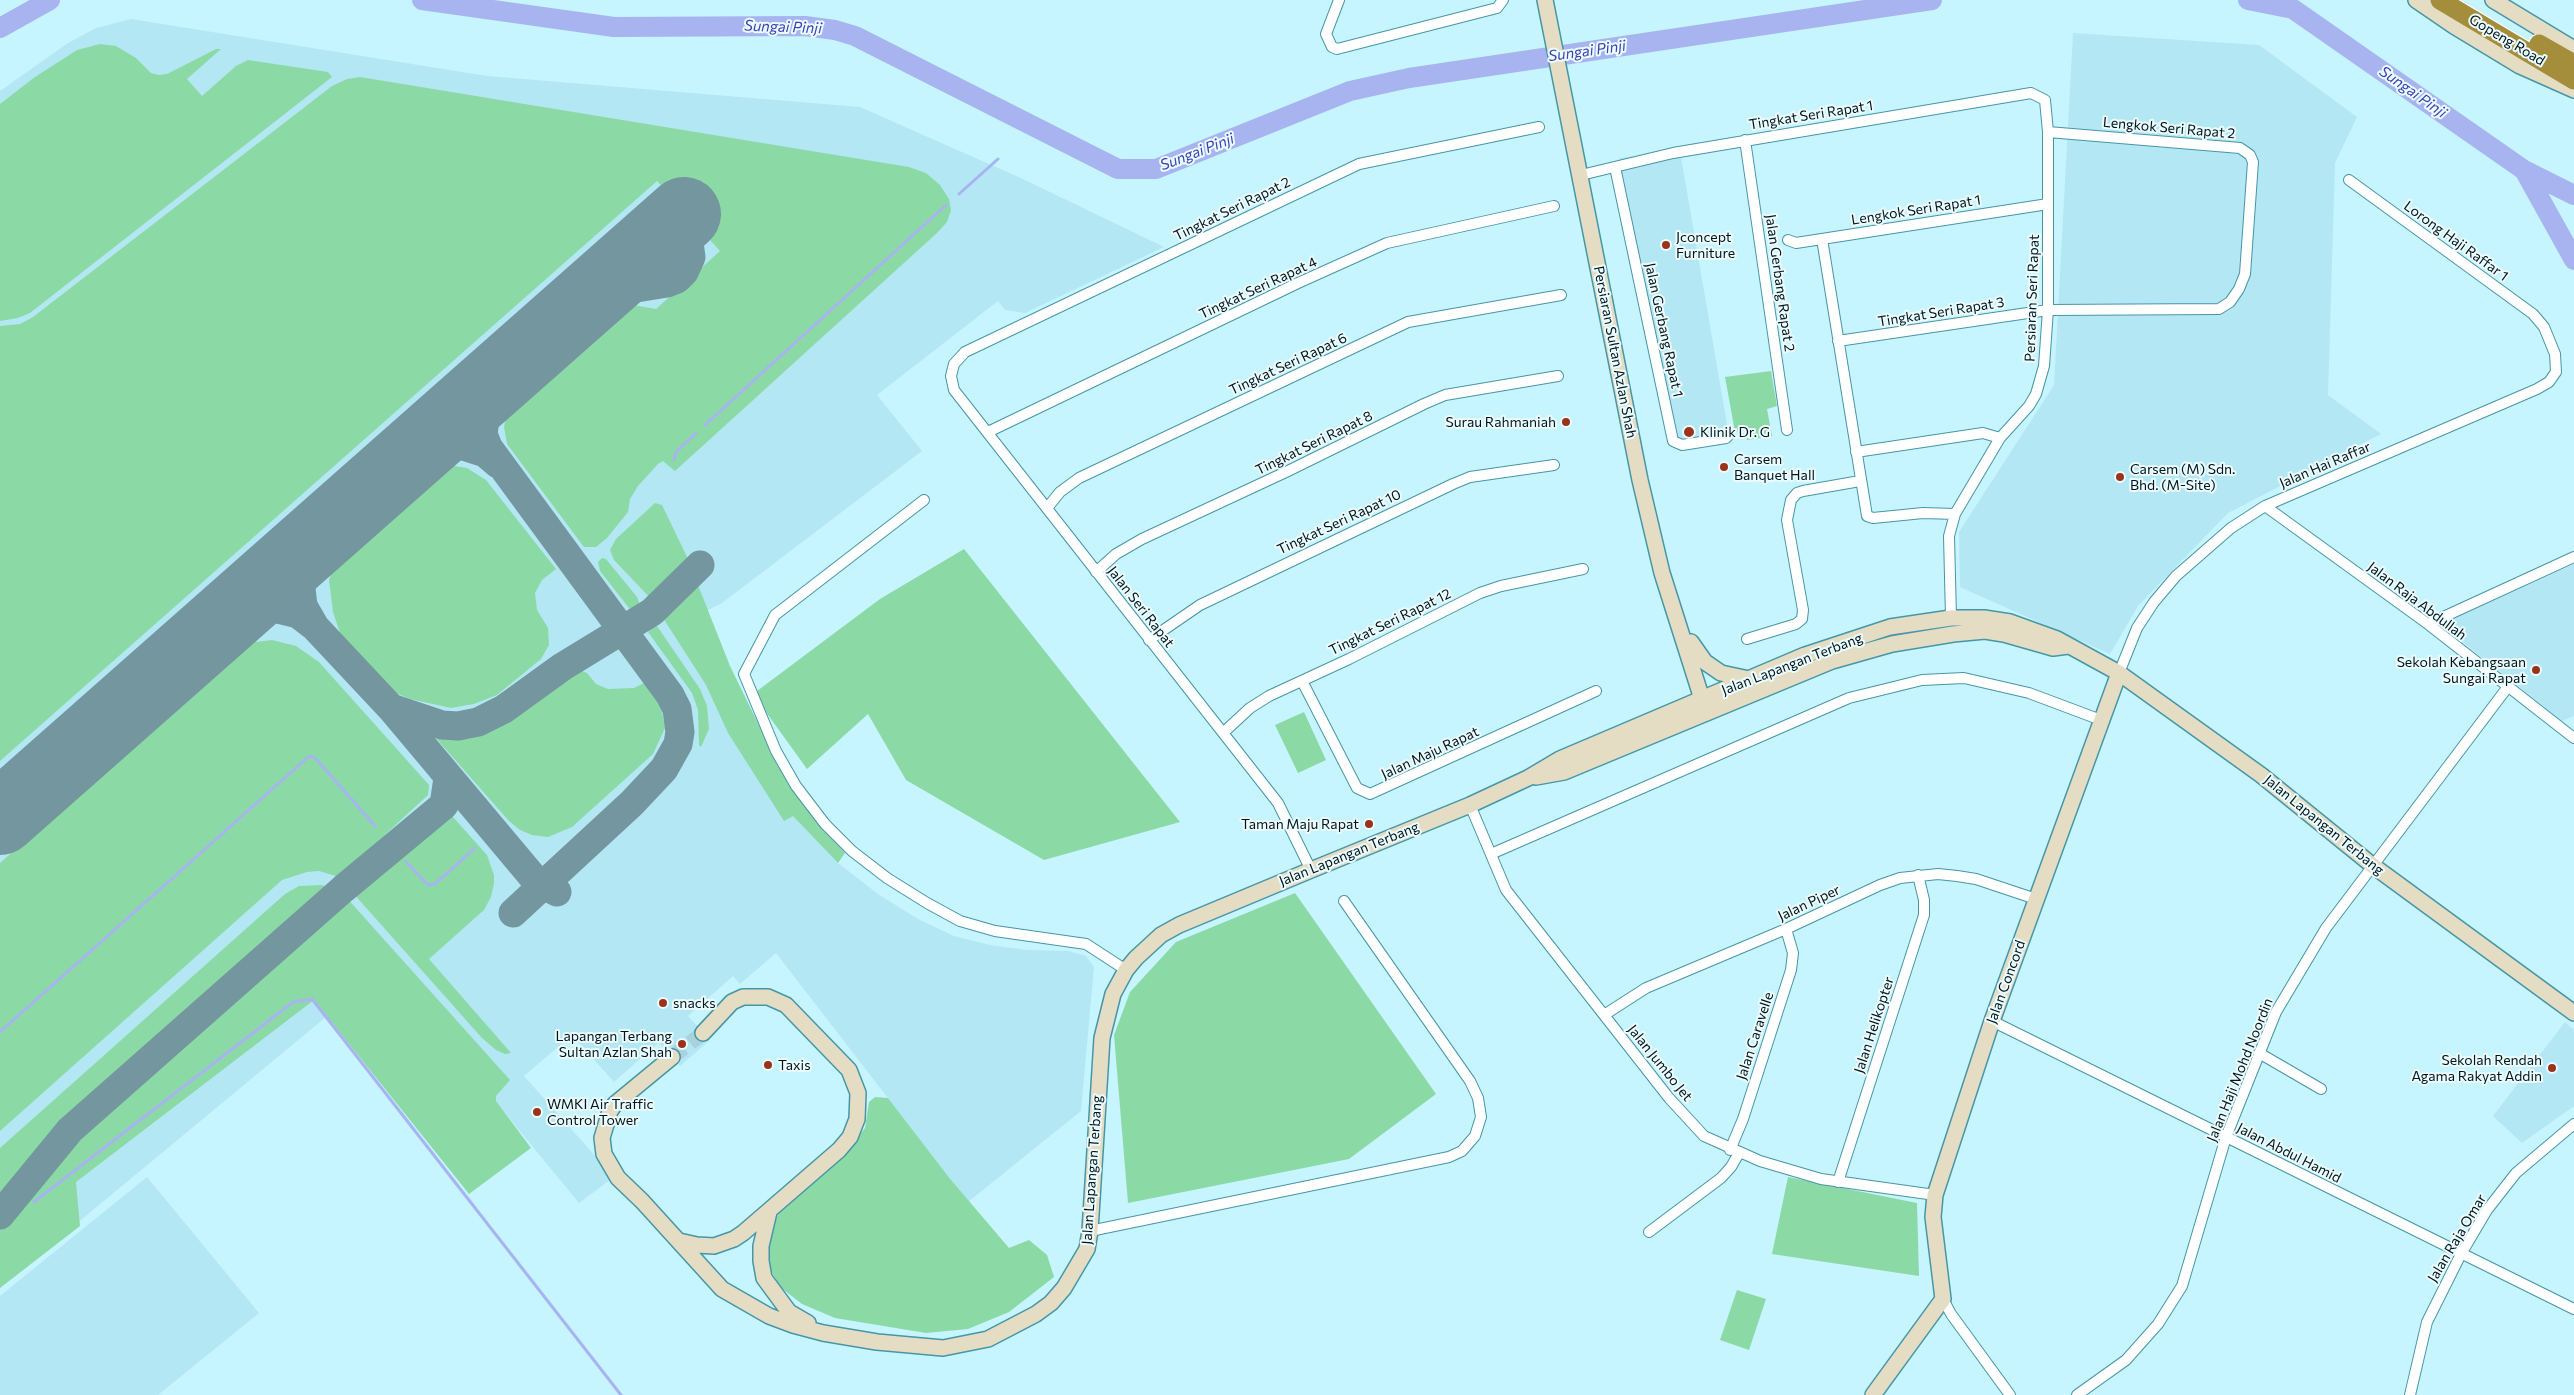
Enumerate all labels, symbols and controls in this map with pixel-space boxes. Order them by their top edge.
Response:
street label: Gopeng Road [2466,11,2548,69]
water label: Sungai Pinji [744,17,822,37]
water label: Sungai Pinji [1547,37,1627,65]
water label: Sungai Pinji [2376,62,2450,122]
street label: Tingkat Seri Rapat 1 [1748,97,1874,133]
street label: Lengkok Seri Rapat 2 [2102,114,2236,142]
water label: Sungai Pinji [1157,130,1237,174]
street label: Tingkat Seri Rapat 2 [1171,174,1293,244]
street label: Lengkok Seri Rapat 1 [1850,191,1982,229]
street label: Lorong Haji Raffar 1 [2401,197,2511,285]
street label: Jalan Gerbang Rapat 2 [1762,213,1798,353]
place label: Jconcept Furniture [1676,229,1735,262]
street label: Persiaran Seri Rapat [2021,234,2043,362]
marker: Jconcept Furniture [1660,239,1672,251]
street label: Tingkat Seri Rapat 4 [1196,253,1320,323]
street label: Jalan Gerbang Rapat 1 [1642,261,1686,399]
street label: Persiaran Sultan Azlan Shah [1590,264,1640,440]
street label: Tingkat Seri Rapat 3 [1877,294,2005,330]
street label: Tingkat Seri Rapat 6 [1226,329,1350,399]
street label: Tingkat Seri Rapat 8 [1253,407,1375,479]
place label: Surau Rahmaniah [1446,414,1556,430]
marker: Surau Rahmaniah [1560,416,1572,428]
place label: Klinik Dr. G [1700,424,1770,440]
marker: Klinik Dr. G [1682,425,1696,439]
street label: Jalan Hai Raffar [2277,438,2373,492]
place label: Carsem Banquet Hall [1734,451,1815,484]
marker: Carsem Banquet Hall [1718,461,1730,473]
place label: Carsem (M) Sdn. Bhd. (M-Site) [2130,461,2235,494]
marker: Carsem (M) Sdn. Bhd. (M-Site) [2114,471,2126,483]
street label: Tingkat Seri Rapat 10 [1274,486,1404,558]
street label: Jalan Raja Abdullah [2364,558,2470,644]
street label: Jalan Seri Rapat [1104,563,1178,651]
street label: Tingkat Seri Rapat 12 [1326,585,1454,659]
street label: Jalan Lapangan Terbang [1719,629,1865,699]
place label: Sekolah Kebangsaan Sungai Rapat [2397,654,2526,686]
marker: Sekolah Kebangsaan Sungai Rapat [2530,664,2542,676]
street label: Jalan Maju Rapat [1379,723,1481,783]
street label: Jalan Lapangan Terbang [2261,771,2387,879]
place label: Taman Maju Rapat [1241,816,1359,832]
street label: Jalan Lapangan Terbang [1277,818,1421,890]
marker: Taman Maju Rapat [1363,818,1375,830]
street label: Jalan Piper [1775,881,1843,925]
street label: Jalan Concord [1983,938,2029,1026]
street label: Jalan Helikopter [1850,975,1898,1075]
street label: Jalan Caravelle [1733,990,1777,1082]
place label: snacks [673,995,716,1011]
street label: Jalan Haji Mohd Noordin [2203,996,2277,1144]
marker: snacks [657,997,669,1009]
street label: Jalan Jumbo Jet [1624,1021,1696,1105]
place label: Lapangan Terbang Sultan Azlan Shah [555,1028,672,1060]
marker: Lapangan Terbang Sultan Azlan Shah [676,1038,688,1050]
place label: Sekolah Rendah Agama Rakyat Addin [2411,1052,2542,1084]
place label: Taxis [778,1057,811,1073]
marker: Taxis [762,1059,774,1071]
marker: Sekolah Rendah Agama Rakyat Addin [2546,1062,2558,1074]
street label: Jalan Lapangan Terbang [1078,1095,1106,1245]
place label: WMKI Air Traffic Control Tower [547,1096,653,1128]
marker: WMKI Air Traffic Control Tower [531,1106,543,1118]
street label: Jalan Abdul Hamid [2234,1119,2344,1187]
street label: Jalan Raja Omar [2424,1191,2490,1285]

